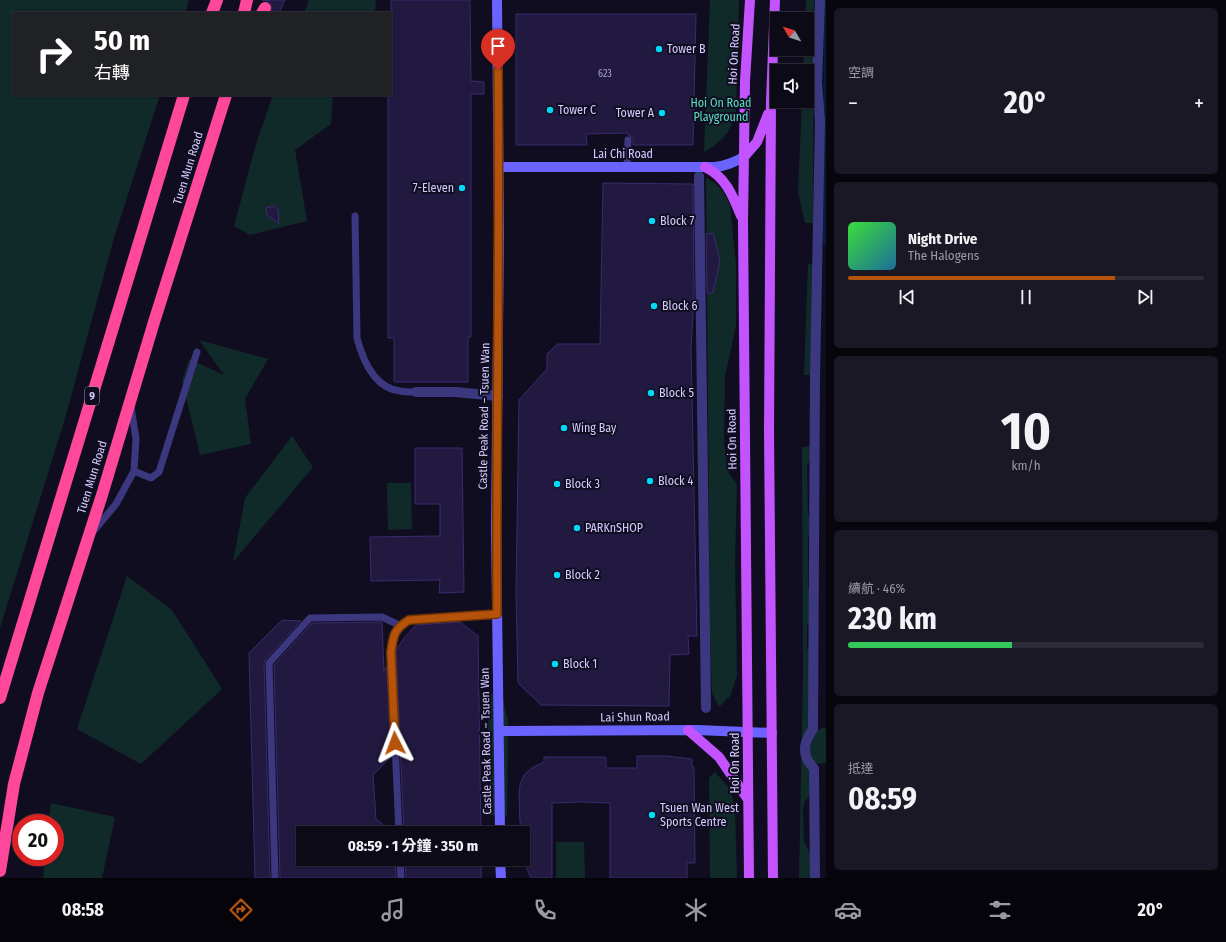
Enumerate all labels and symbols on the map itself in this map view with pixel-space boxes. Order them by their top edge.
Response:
north arrow [770,12,814,56]
street label: Hoi On Road [725,23,743,85]
pin [481,29,515,70]
place label: Tower B [667,42,706,56]
marker: Tower B [654,44,664,54]
house number: 623 [598,68,612,80]
park label: Hoi On Road Playground [691,96,752,124]
place label: Tower C [558,103,596,117]
marker: Tower C [545,105,555,115]
place label: Tower A [616,106,655,120]
marker: Tower A [657,108,667,118]
street label: Tuen Mun Road [170,130,206,206]
street label: Lai Chi Road [593,147,653,161]
place label: 7-Eleven [413,181,454,195]
marker: 7-Eleven [457,183,467,193]
place label: Block 7 [660,214,695,228]
marker: Block 7 [647,216,657,226]
place label: Block 6 [662,299,698,313]
marker: Block 6 [649,301,659,311]
street label: Castle Peak Road – Tsuen Wan [476,342,492,490]
place label: Block 5 [659,386,695,400]
road number: 9 [85,387,99,405]
marker: Block 5 [646,388,656,398]
street label: Hoi On Road [724,408,740,470]
place label: Wing Bay [572,421,617,435]
marker: Wing Bay [559,423,569,433]
street label: Tuen Mun Road [74,439,110,515]
place label: Block 4 [658,474,694,488]
marker: Block 4 [645,476,655,486]
place label: Block 3 [565,477,600,491]
marker: Block 3 [552,479,562,489]
place label: PARKnSHOP [585,521,643,535]
marker: PARKnSHOP [572,523,582,533]
place label: Block 2 [565,568,600,582]
marker: Block 2 [552,570,562,580]
place label: Block 1 [563,657,597,671]
marker: Block 1 [550,659,560,669]
street label: Castle Peak Road – Tsuen Wan [478,667,494,815]
street label: Lai Shun Road [600,709,670,725]
position arrow [374,722,416,764]
street label: Hoi On Road [728,733,742,794]
place label: Tsuen Wan West Sports Centre [660,801,739,829]
marker: Tsuen Wan West Sports Centre [647,810,657,820]
speed limit sign: 20 [12,814,64,866]

